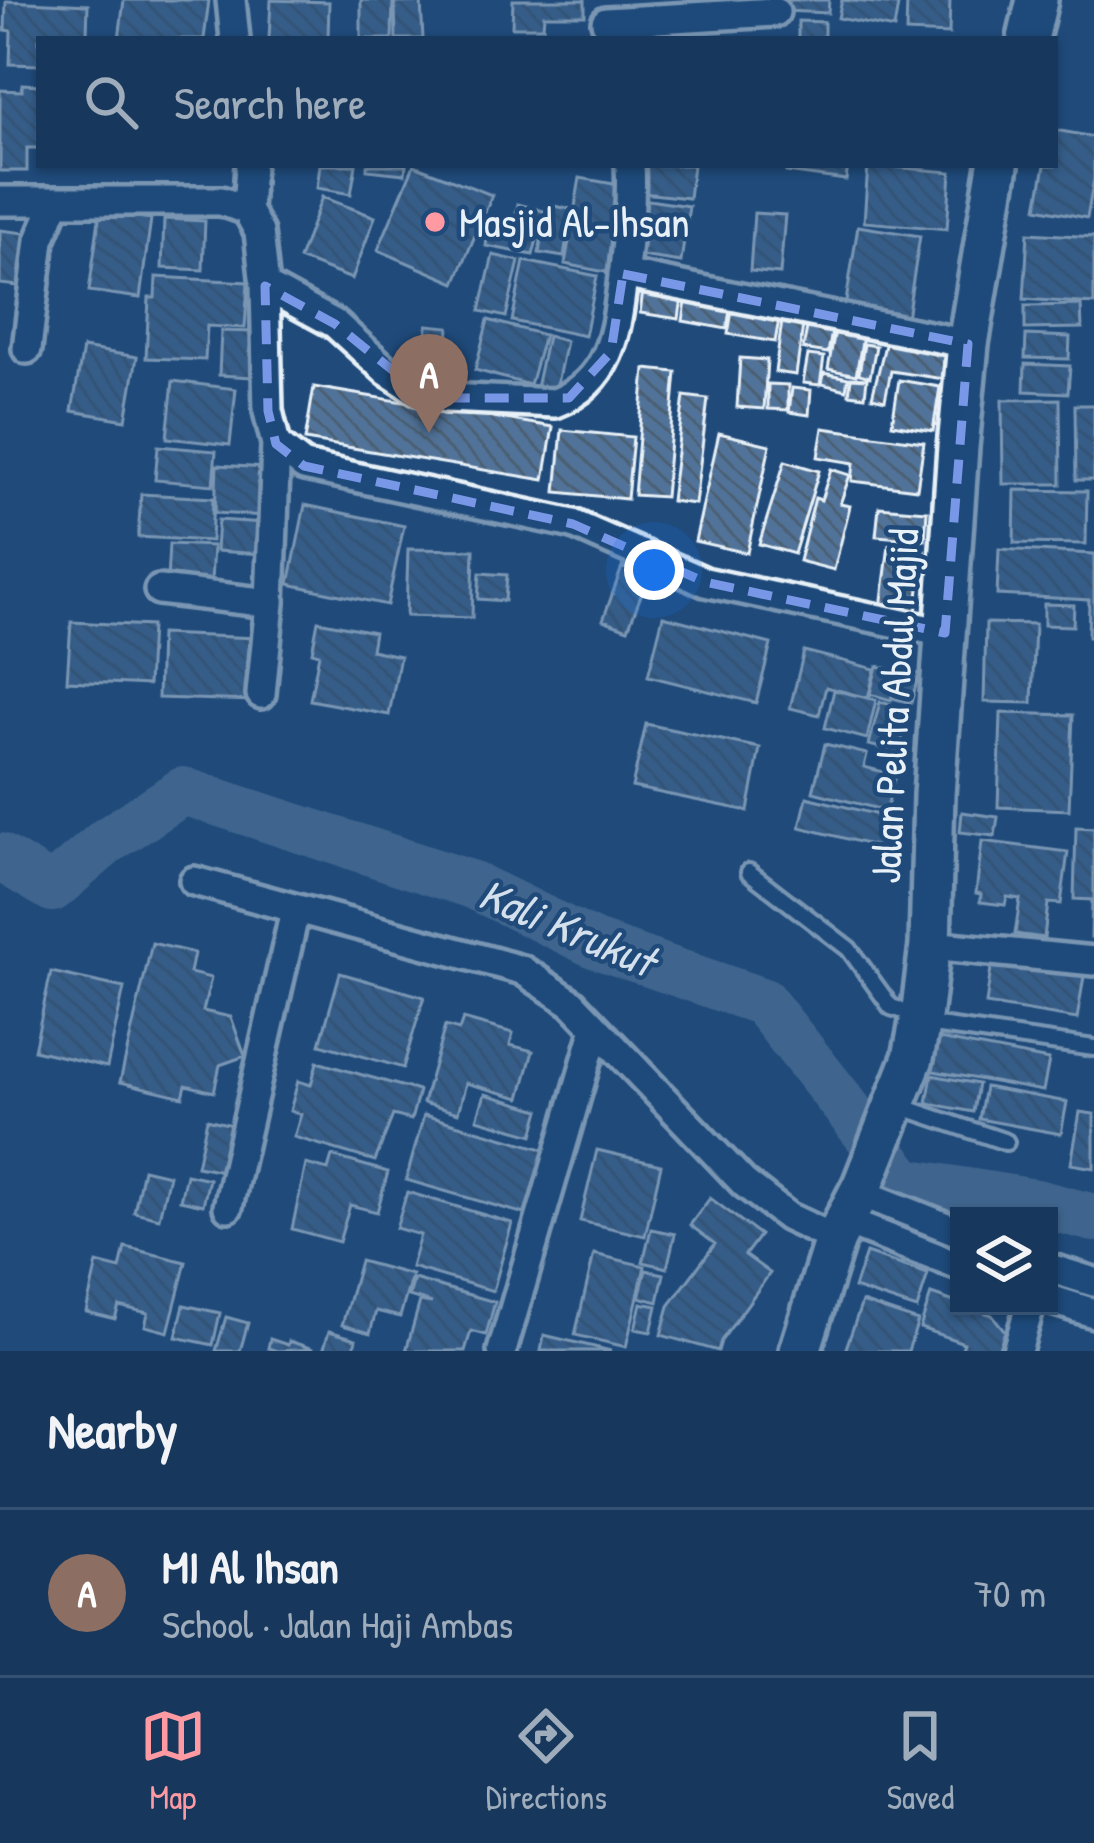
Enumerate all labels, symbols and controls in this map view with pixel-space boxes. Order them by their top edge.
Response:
search box [36,36,1058,168]
icon: search [78,69,144,135]
text: Search here [174,72,366,133]
place label: Masjid Al-Ihsan [459,193,690,250]
marker: Masjid Al-Ihsan [422,209,448,235]
pin: A [390,334,468,433]
street label: Jalan Pelita Abdul Majid [856,527,931,885]
your location [624,540,684,600]
water label: Kali Krukut [470,862,670,993]
map controls [950,1207,1058,1315]
button: layers [950,1207,1058,1315]
text: Nearby [48,1395,178,1464]
text: MI Al Ihsan [162,1536,339,1597]
text: A [77,1566,97,1619]
text: 70 m [974,1566,1046,1619]
text: School · Jalan Haji Ambas [162,1597,513,1650]
tab: Map [140,1703,206,1819]
tab: Directions [486,1703,607,1819]
tab: Saved [887,1703,954,1819]

